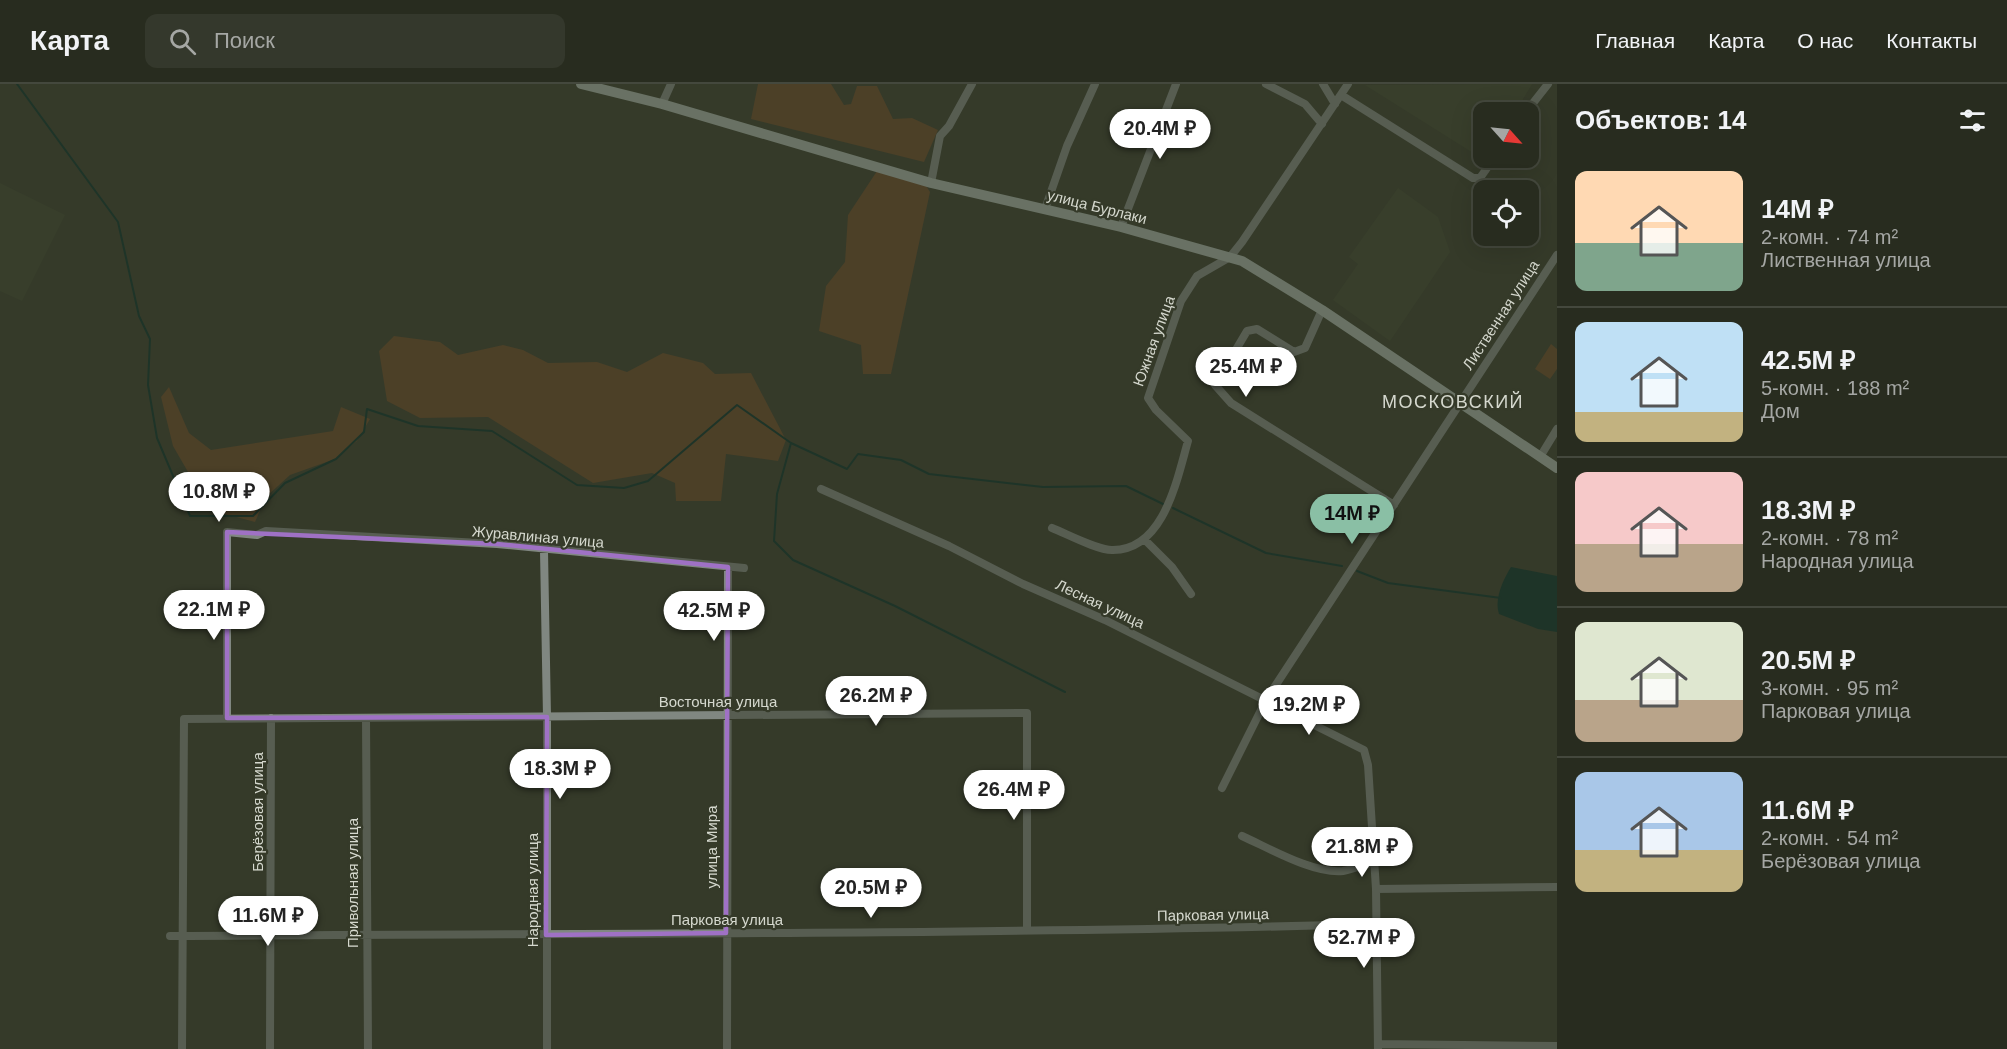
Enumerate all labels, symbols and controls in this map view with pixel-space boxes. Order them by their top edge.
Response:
search box [145,14,565,68]
text: Карта [30,25,109,56]
icon: search [166,25,199,58]
text: Поиск [214,28,275,53]
text: Главная [1595,29,1675,52]
text: Карта [1708,29,1764,52]
text: О нас [1797,29,1853,52]
text: Контакты [1886,29,1977,52]
north arrow [1473,102,1539,168]
map controls [1473,102,1539,246]
icon: filters [1956,104,1989,137]
text: Объектов: 14 [1575,105,1746,135]
pin: 20.4M ₽ [1105,109,1215,160]
text: 20.4M ₽ [1124,117,1196,139]
button: locate [1473,180,1539,246]
street label: улица Бурлаки [1046,186,1149,227]
text: 14M ₽ [1761,194,1834,224]
icon: home [1623,195,1695,267]
text: 2-комн. · 74 m² [1761,226,1898,248]
text: Лиственная улица [1761,249,1931,271]
street label: Лиственная улица [1459,256,1543,373]
street label: Южная улица [1129,293,1178,389]
text: 42.5M ₽ [1761,345,1856,375]
icon: home [1623,346,1695,418]
pin: 25.4M ₽ [1191,347,1301,398]
text: 25.4M ₽ [1210,355,1282,377]
text: 5-комн. · 188 m² [1761,377,1909,399]
district label: МОСКОВСКИЙ [1382,391,1524,412]
text: Дом [1761,400,1800,422]
pin: 10.8M ₽ [164,472,274,523]
text: 10.8M ₽ [183,480,255,502]
pin: 14M ₽ [1310,494,1394,545]
text: 18.3M ₽ [1761,495,1856,525]
icon: home [1623,496,1695,568]
text: 14M ₽ [1324,502,1380,524]
street label: Журавлиная улица [471,522,605,551]
text: 2-комн. · 78 m² [1761,527,1898,549]
text: Народная улица [1761,550,1914,572]
street label: Лесная улица [1053,576,1148,632]
pin: 22.1M ₽ [159,590,269,641]
pin: 42.5M ₽ [659,591,769,642]
text: 22.1M ₽ [178,598,250,620]
text: 42.5M ₽ [678,599,750,621]
text: 20.5M ₽ [1761,645,1856,675]
icon: home [1623,646,1695,718]
pin: 26.2M ₽ [821,676,931,727]
text: 3-комн. · 95 m² [1761,677,1898,699]
text: 26.2M ₽ [840,684,912,706]
pin: 19.2M ₽ [1254,685,1364,736]
street label: Восточная улица [659,693,778,710]
text: 19.2M ₽ [1273,693,1345,715]
text: Парковая улица [1761,700,1911,722]
pin: 18.3M ₽ [505,749,615,800]
street label: Берёзовая улица [249,752,266,872]
text: 18.3M ₽ [524,757,596,779]
pin: 26.4M ₽ [959,770,1069,821]
text: 26.4M ₽ [978,778,1050,800]
text: 11.6M ₽ [1761,795,1854,825]
icon: home [1623,796,1695,868]
street label: улица Мира [703,805,720,888]
street label: Привольная улица [344,817,361,948]
pin: 21.8M ₽ [1307,827,1417,878]
text: 2-комн. · 54 m² [1761,827,1898,849]
street label: Народная улица [524,832,541,947]
text: 21.8M ₽ [1326,835,1398,857]
text: Берёзовая улица [1761,850,1920,872]
pin: 20.5M ₽ [816,868,926,919]
text: 20.5M ₽ [835,876,907,898]
pin: 11.6M ₽ [213,896,323,947]
text: 11.6M ₽ [232,904,304,926]
street label: Парковая улица [1157,905,1270,924]
street label: Парковая улица [671,911,784,928]
pin: 52.7M ₽ [1309,918,1419,969]
text: 52.7M ₽ [1328,926,1400,948]

